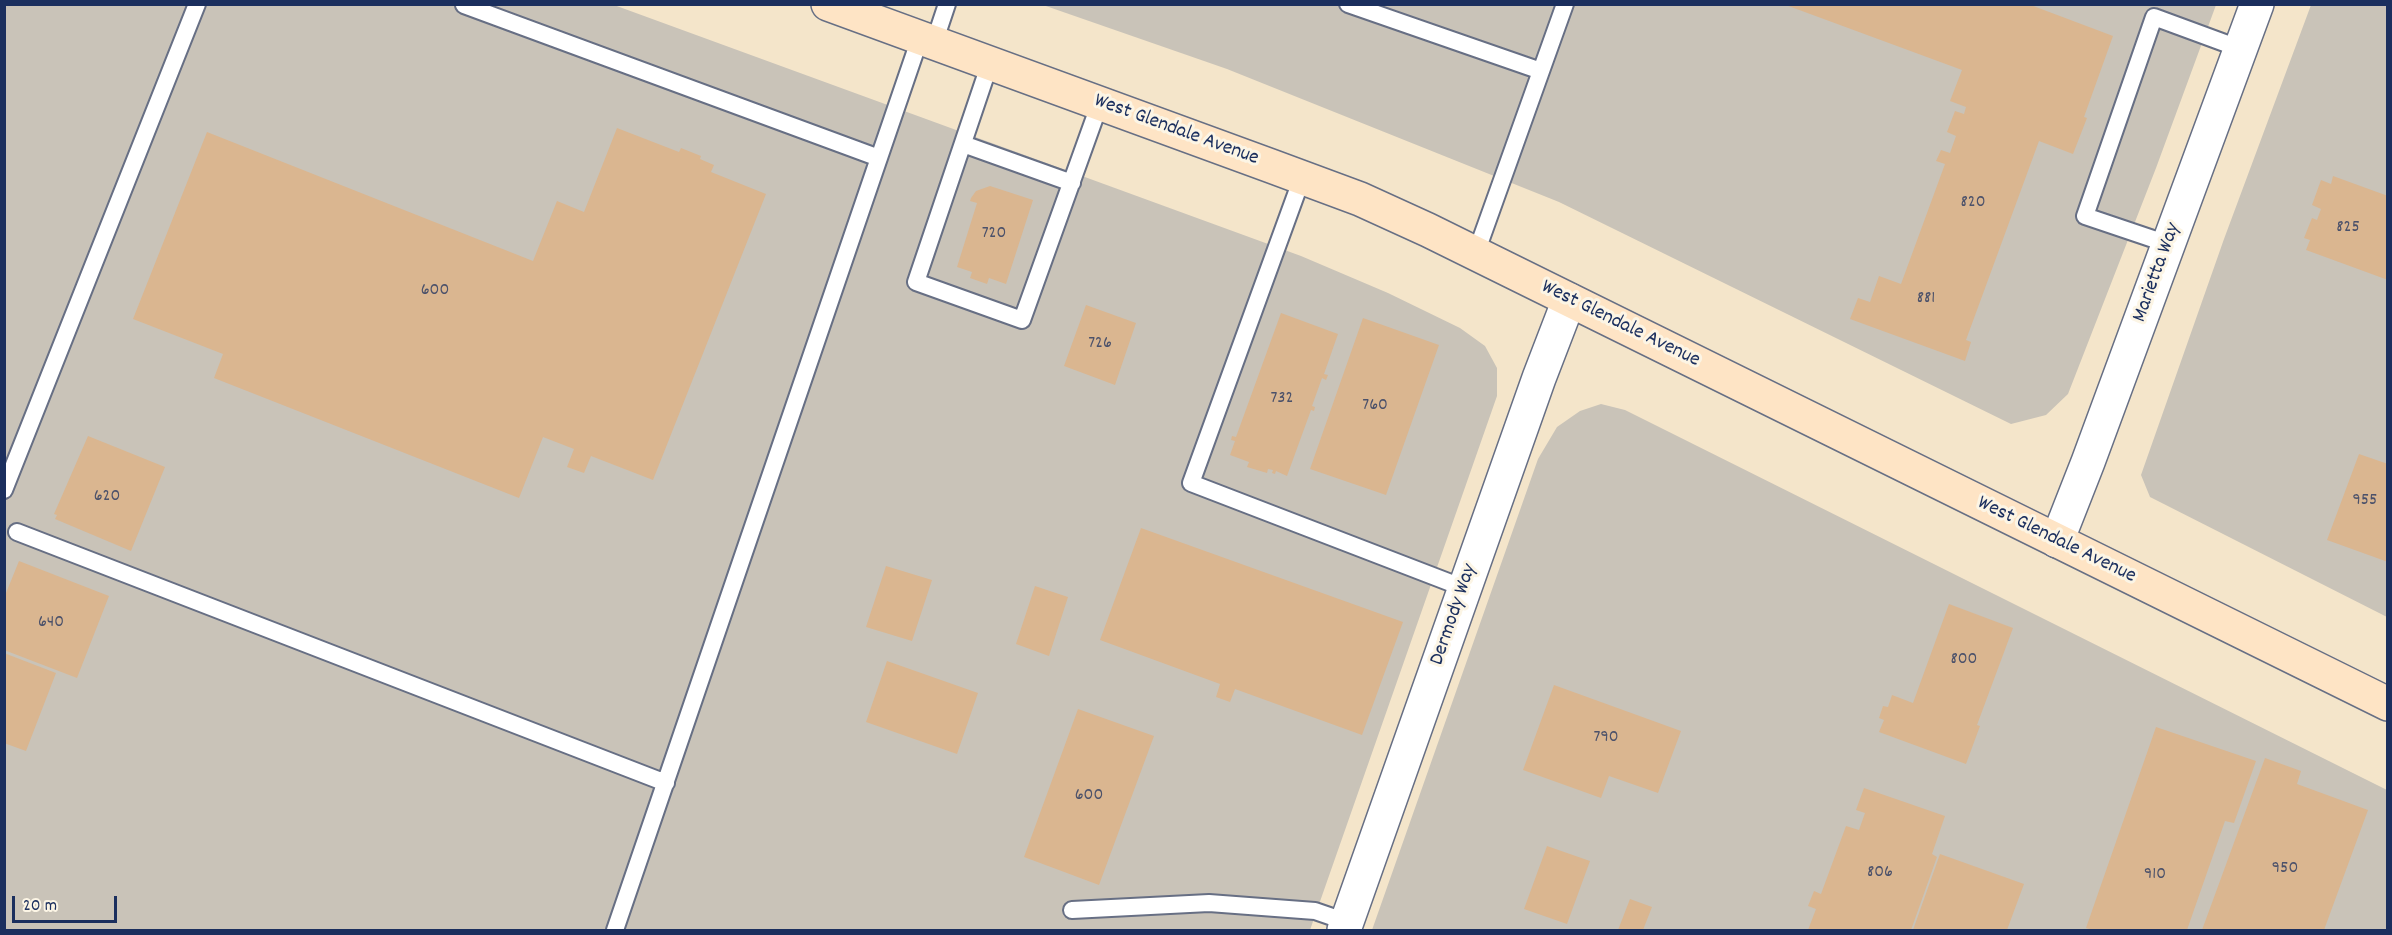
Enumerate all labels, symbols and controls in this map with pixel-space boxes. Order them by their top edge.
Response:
street label: West Glendale Avenue [1090,90,1262,172]
house number: 820 [1961,193,1985,215]
house number: 825 [2336,218,2360,240]
street label: Marietta Way [2128,220,2188,326]
house number: 720 [982,224,1006,246]
street label: West Glendale Avenue [1537,276,1703,374]
house number: 600 [421,281,449,303]
house number: 881 [1917,289,1935,311]
house number: 726 [1088,334,1112,356]
house number: 732 [1271,389,1293,411]
house number: 760 [1362,396,1388,418]
house number: 620 [94,487,120,509]
house number: 955 [2353,491,2377,513]
street label: West Glendale Avenue [1973,492,2139,590]
street label: Dermody Way [1426,561,1484,669]
house number: 640 [38,613,64,635]
house number: 800 [1951,650,1977,672]
house number: 790 [1594,728,1618,750]
house number: 600 [1075,786,1103,808]
house number: 950 [2272,859,2298,881]
house number: 806 [1867,863,1893,885]
house number: 910 [2144,865,2166,887]
scale bar [15,884,120,922]
text: 20 m [23,894,57,919]

